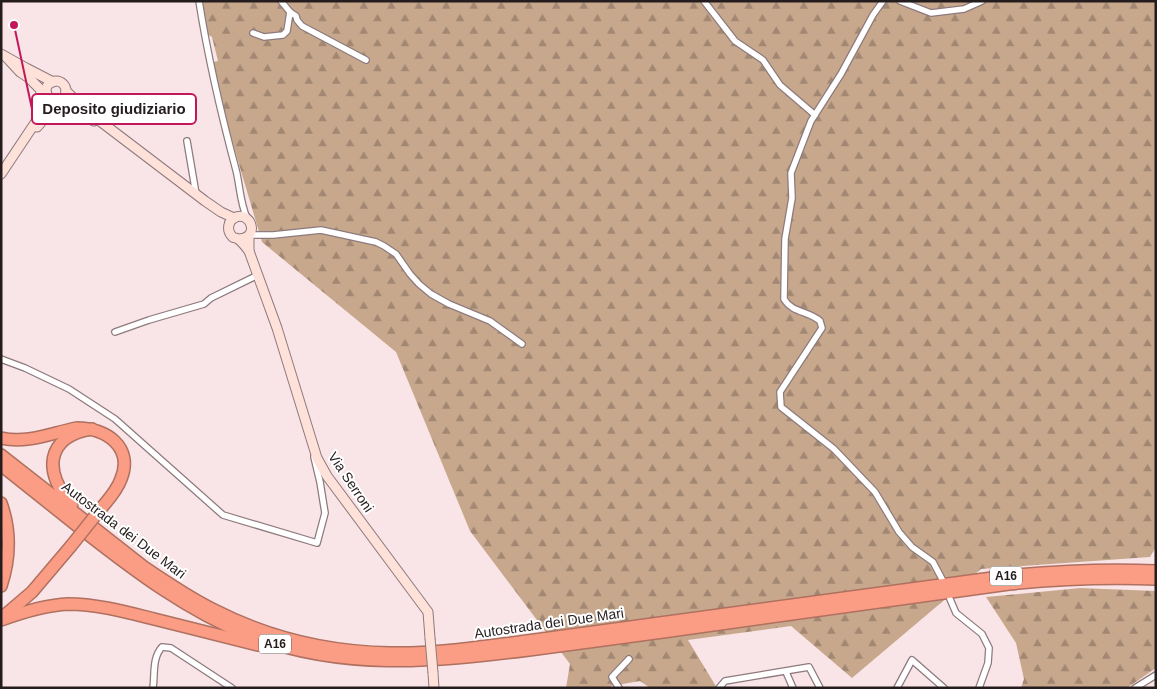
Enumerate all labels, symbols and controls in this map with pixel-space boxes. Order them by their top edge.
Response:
callout: Deposito giudiziario [32,94,196,124]
text: Deposito giudiziario [42,100,186,117]
street label: Via Serroni [325,449,377,515]
street label: Autostrada dei Due Mari [59,478,189,582]
road number: A16 [990,566,1022,586]
street label: Autostrada dei Due Mari [473,605,625,641]
road number: A16 [259,634,291,654]

